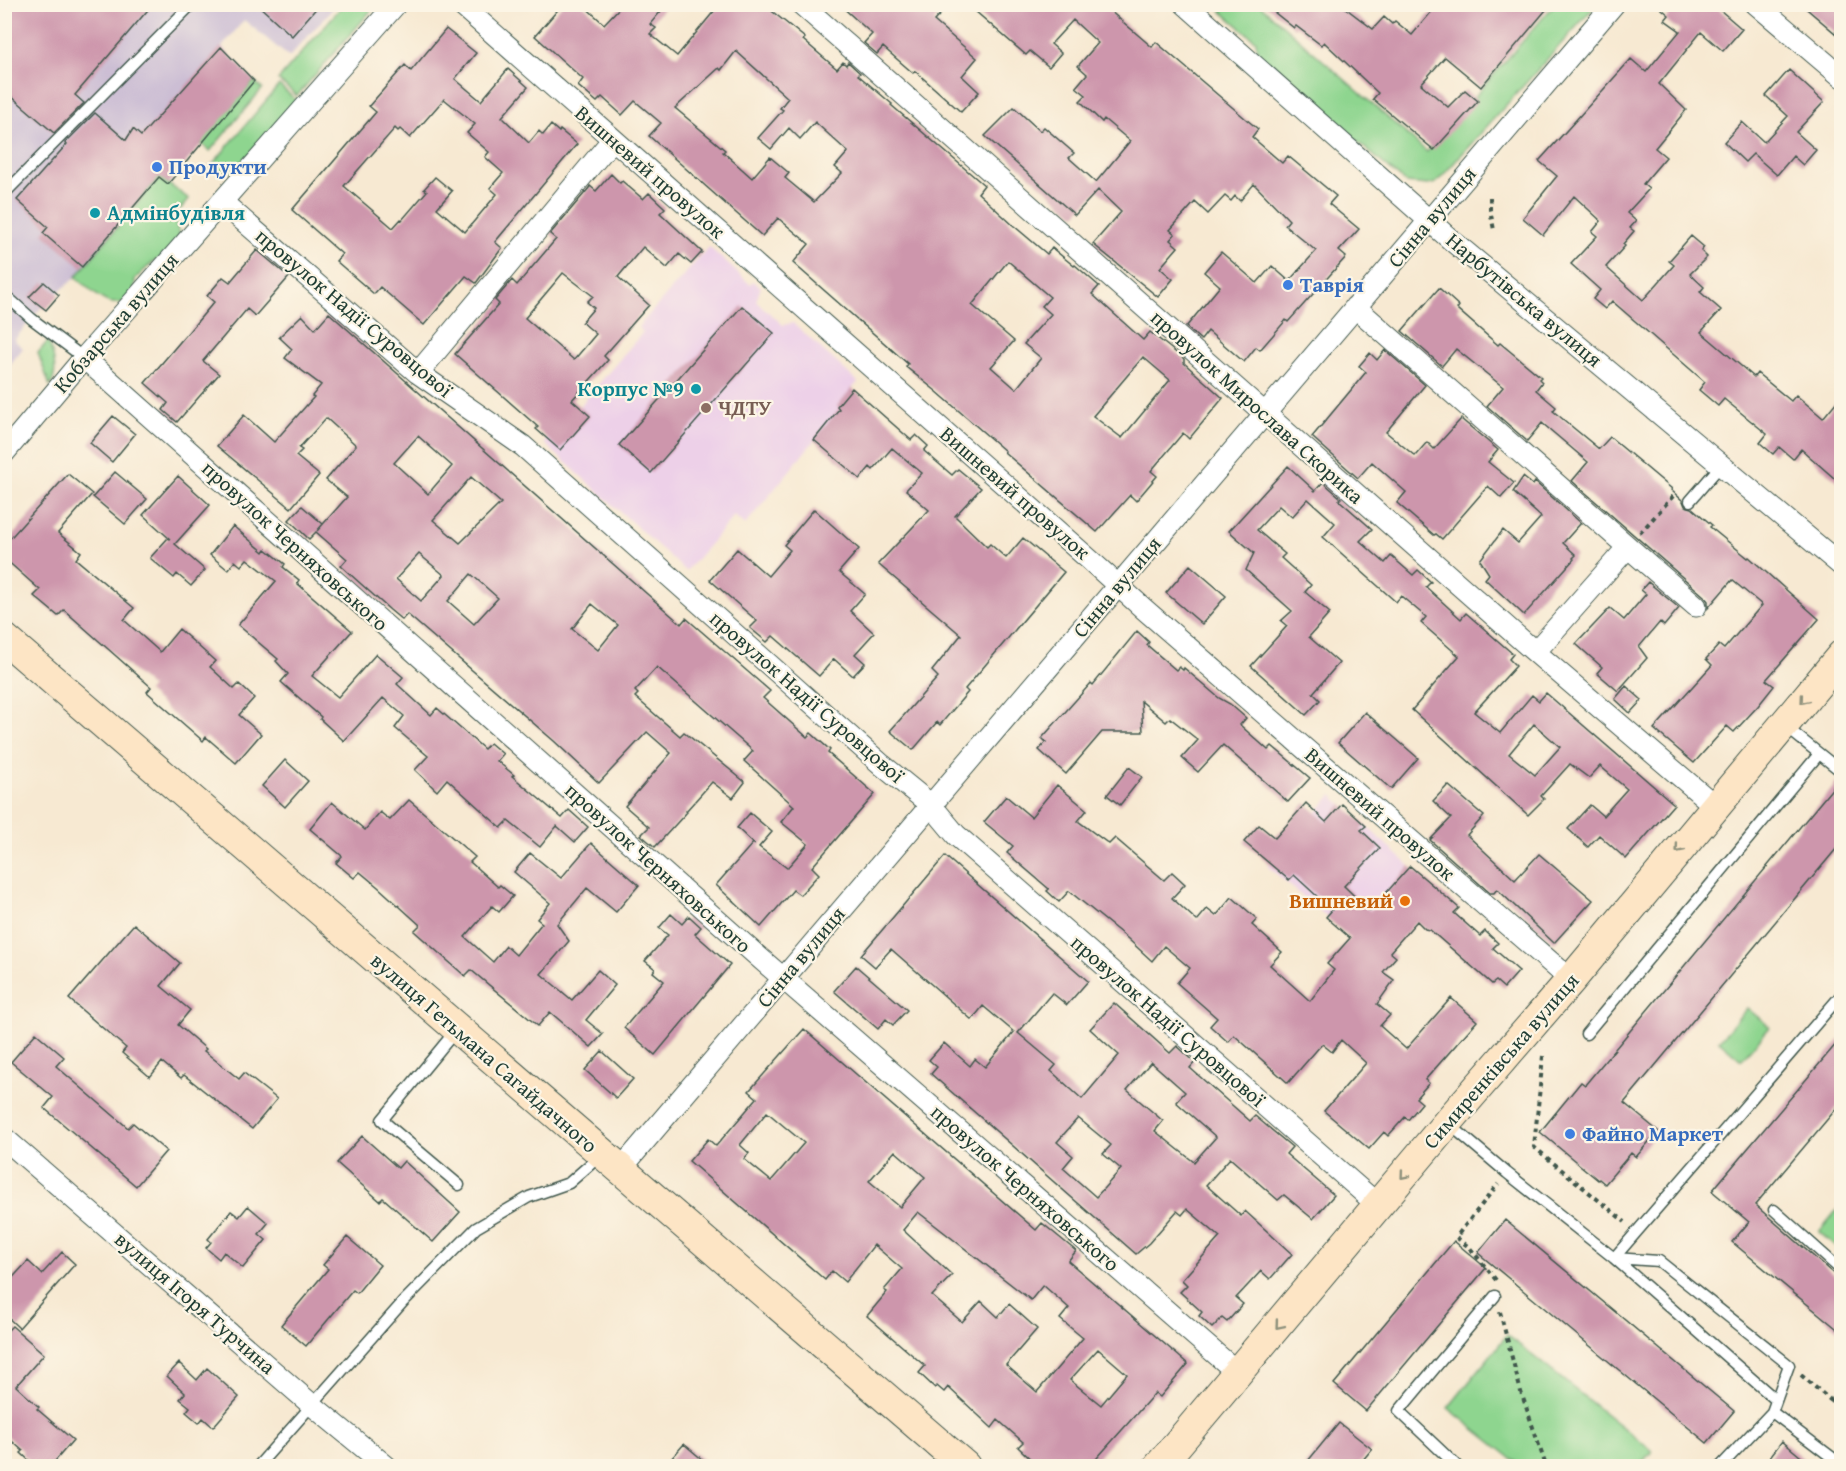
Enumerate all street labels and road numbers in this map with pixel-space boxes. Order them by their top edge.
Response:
street label: Вишневий провулок [568,98,732,246]
street label: Сінна вулиця [1380,159,1484,274]
street label: провулок Надії Суровцової [249,221,460,405]
street label: Нарбутівська вулиця [1440,225,1609,375]
street label: Кобзарська вулиця [46,245,186,400]
street label: провулок Мирослава Скорика [1144,302,1371,511]
street label: Вишневий провулок [933,419,1097,567]
street label: провулок Черняховського [195,453,396,638]
street label: Сінна вулиця [1065,529,1169,644]
street label: провулок Надії Суровцової [703,603,912,791]
street label: Вишневий провулок [1298,740,1462,888]
street label: провулок Черняховського [558,775,759,960]
street label: Сінна вулиця [749,899,853,1014]
street label: провулок Надії Суровцової [1064,927,1273,1115]
street label: вулиця Гетьмана Сагайдачного [364,945,605,1160]
street label: Симиренківська вулиця [1415,966,1586,1155]
street label: провулок Черняховського [924,1097,1127,1279]
street label: вулиця Ігоря Турчина [108,1224,283,1381]

